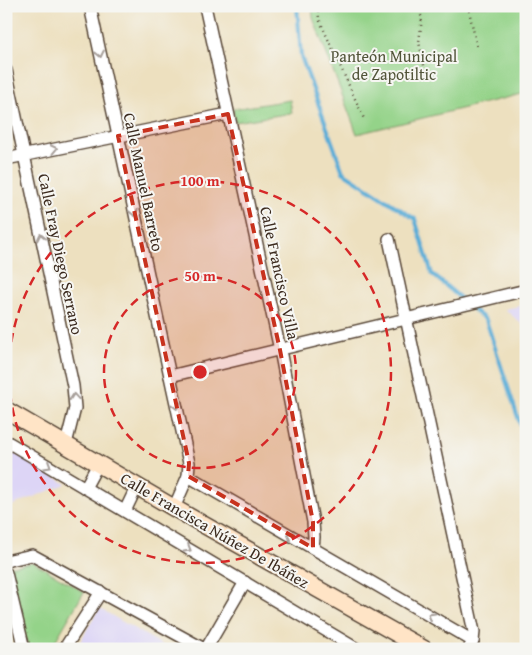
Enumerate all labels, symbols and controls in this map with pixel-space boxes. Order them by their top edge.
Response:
park label: Panteón Municipal de Zapotiltic [331,44,458,86]
one-way arrow [94,49,105,58]
street label: Calle Manuel Barreto [118,111,170,253]
one-way arrow [50,144,58,155]
text: 100 m [180,170,220,191]
street label: Calle Fray Diego Serrano [32,171,90,337]
street label: Calle Francisco Villa [254,204,306,342]
one-way arrow [128,208,139,217]
one-way arrow [37,233,47,242]
text: 50 m [184,265,216,286]
centre of rings [191,363,209,381]
one-way arrow [68,392,79,400]
one-way arrow [170,401,181,410]
one-way arrow [43,459,52,469]
street label: Calle Francisca Núñez De Ibáñez [116,466,314,594]
one-way arrow [287,531,296,541]
one-way arrow [183,542,192,552]
one-way arrow [427,613,436,623]

